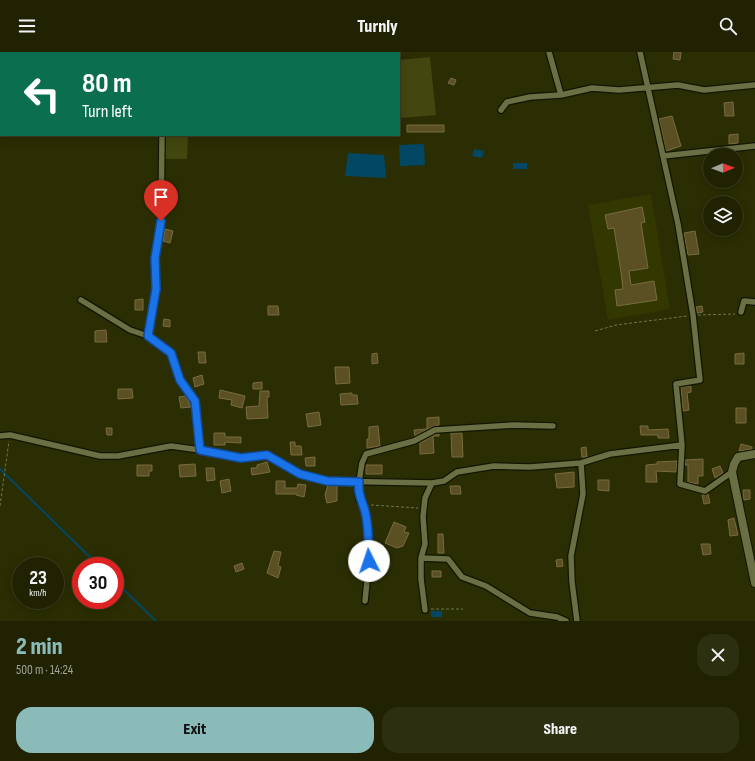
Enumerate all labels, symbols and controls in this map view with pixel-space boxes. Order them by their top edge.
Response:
icon: menu [16,15,38,37]
icon: search [717,15,739,37]
text: Turnly [357,16,398,37]
text: 80 m [82,67,131,100]
icon: left [16,68,68,120]
text: Turn left [82,101,133,122]
north arrow [703,148,743,188]
map controls [703,148,743,236]
pin [144,180,178,221]
icon: arrive [150,186,172,208]
button: layers [703,196,743,236]
position arrow [348,540,390,582]
speed limit sign: 30 [72,557,124,609]
text: 23 [29,566,47,590]
text: km/h [29,587,47,599]
text: 2 min [16,632,63,661]
button: close [697,634,739,676]
text: 500 m · 14:24 [16,662,73,678]
button: Exit [16,707,374,753]
button: Share [382,707,739,753]

